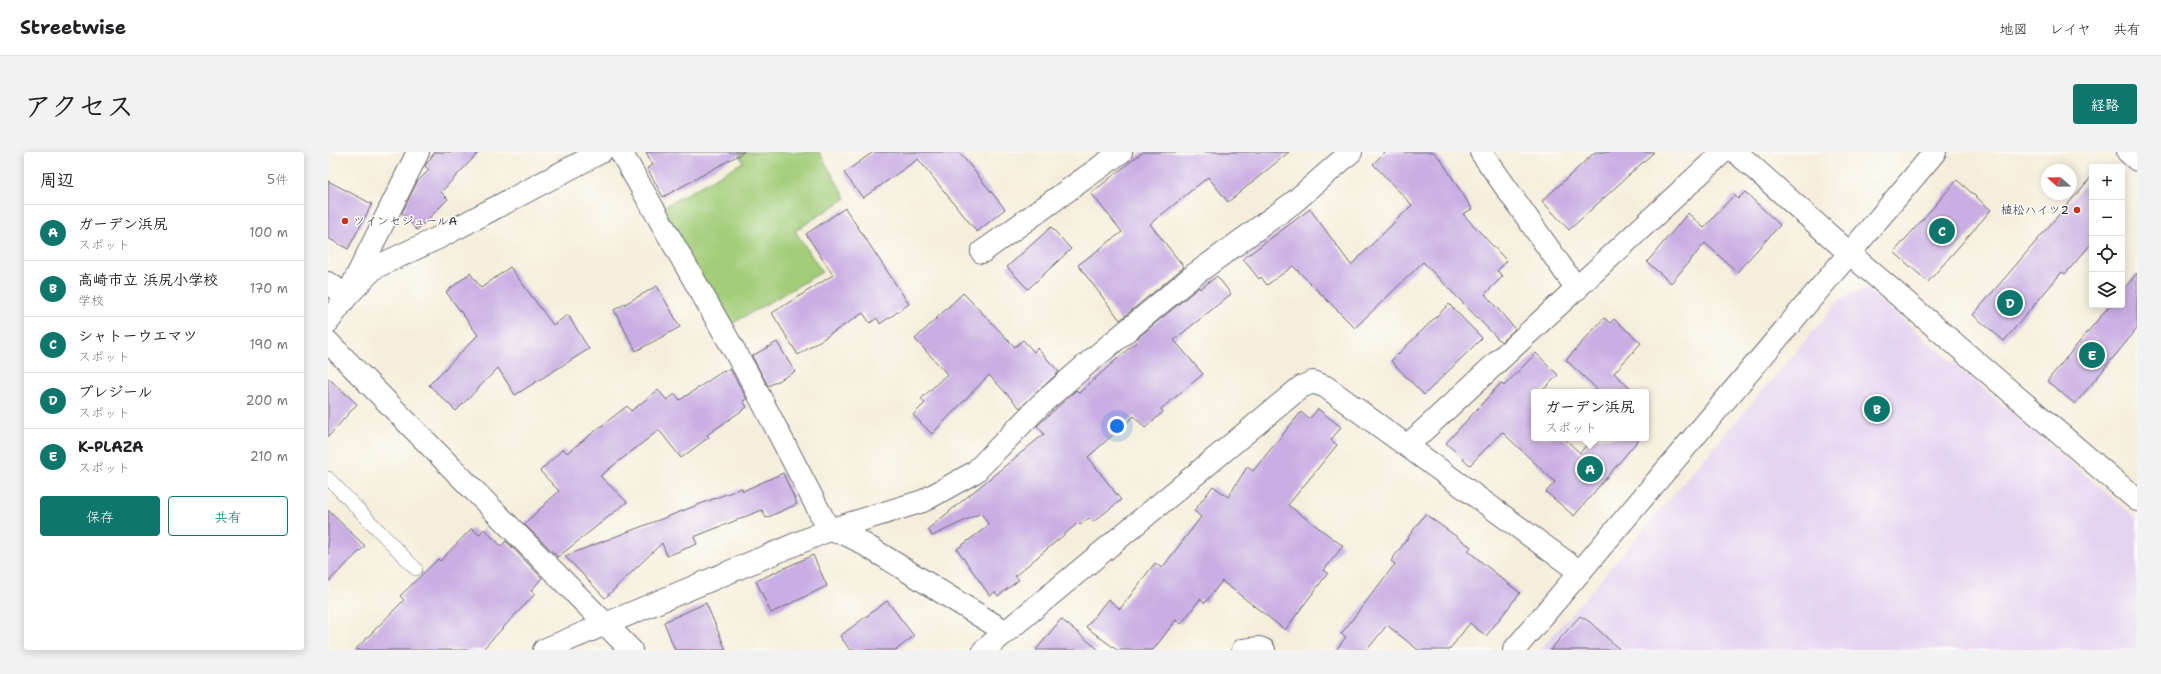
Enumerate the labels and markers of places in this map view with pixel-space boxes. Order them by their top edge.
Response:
place label: 植松ハイツ2 [2001,202,2069,218]
marker: 植松ハイツ2 [2072,205,2082,215]
place label: ツインセジュールA [353,213,458,229]
marker: ツインセジュールA [340,216,350,226]
pin: C [1929,216,1955,246]
pin: D [1997,288,2023,318]
pin: E [2079,340,2105,370]
pin: B [1864,394,1890,424]
pin: A [1577,454,1603,484]

